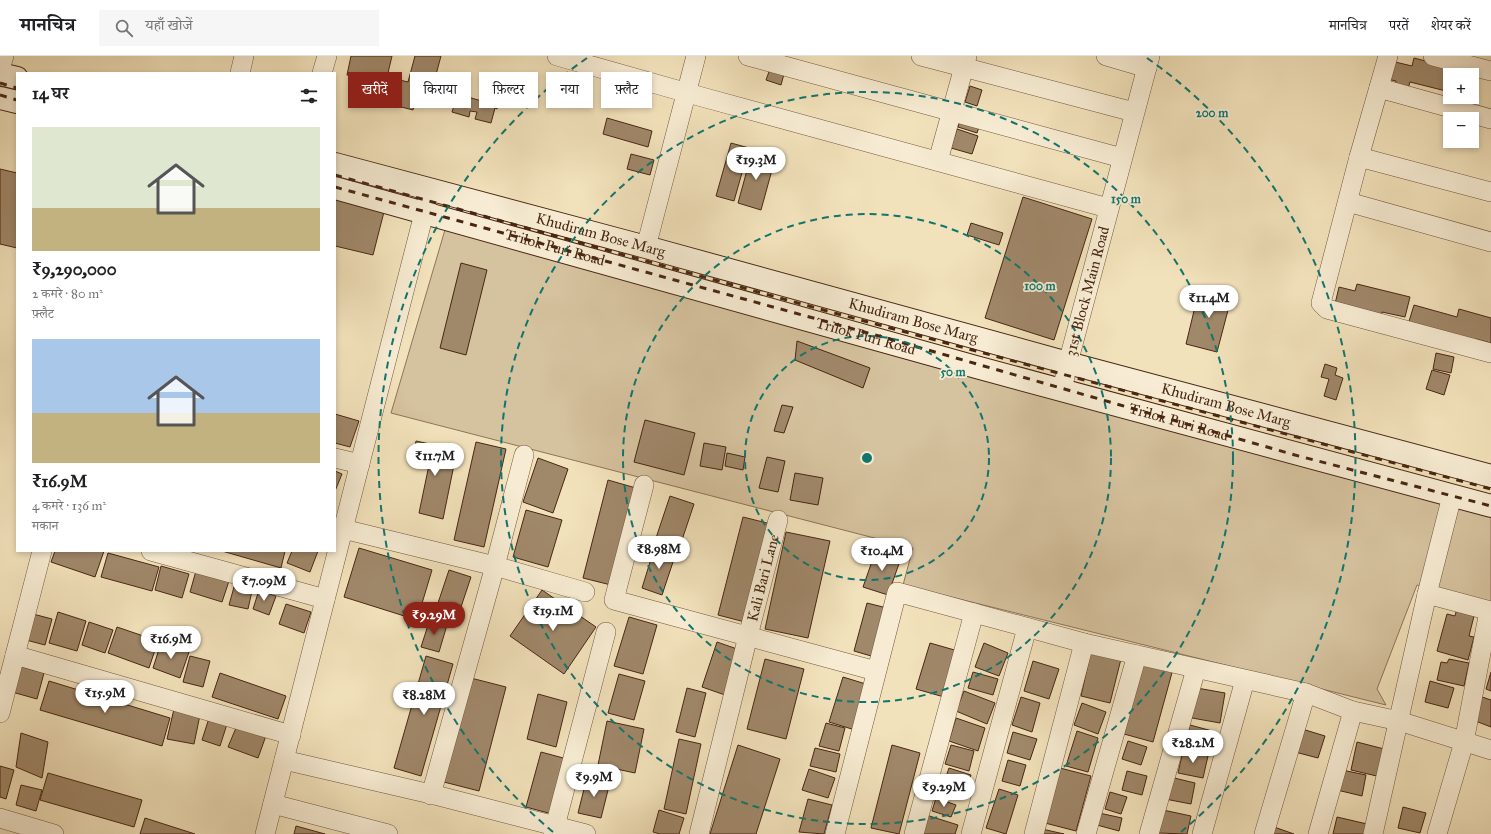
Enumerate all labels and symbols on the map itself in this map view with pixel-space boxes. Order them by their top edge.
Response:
text: 200 m [1196,106,1229,120]
pin: ₹19.3M [723,147,789,181]
text: 150 m [1111,192,1142,206]
street label: Khudiram Bose Marg [534,209,668,261]
street label: 31st Block Main Road [1061,224,1113,358]
street label: Trilok Puri Road [503,225,607,270]
text: 100 m [1024,279,1057,293]
pin: ₹11.4M [1176,285,1242,319]
street label: Khudiram Bose Marg [847,294,981,347]
street label: Trilok Puri Road [814,314,918,359]
text: 50 m [940,365,967,379]
street label: Khudiram Bose Marg [1159,379,1294,431]
street label: Trilok Puri Road [1127,399,1231,445]
pin: ₹11.7M [402,443,468,477]
centre of rings [860,451,874,465]
street label: Kali Bari Lane [743,532,783,623]
pin: ₹8.98M [626,536,692,570]
pin: ₹10.4M [849,538,915,572]
pin: ₹7.09M [231,568,297,602]
pin: ₹19.1M [520,598,586,632]
pin: ₹9.29M [401,602,467,636]
pin: ₹16.9M [138,626,204,660]
pin: ₹15.9M [72,680,138,714]
pin: ₹8.28M [391,682,457,716]
pin: ₹28.2M [1160,730,1226,764]
pin: ₹9.9M [566,764,622,798]
pin: ₹9.29M [911,774,977,808]

